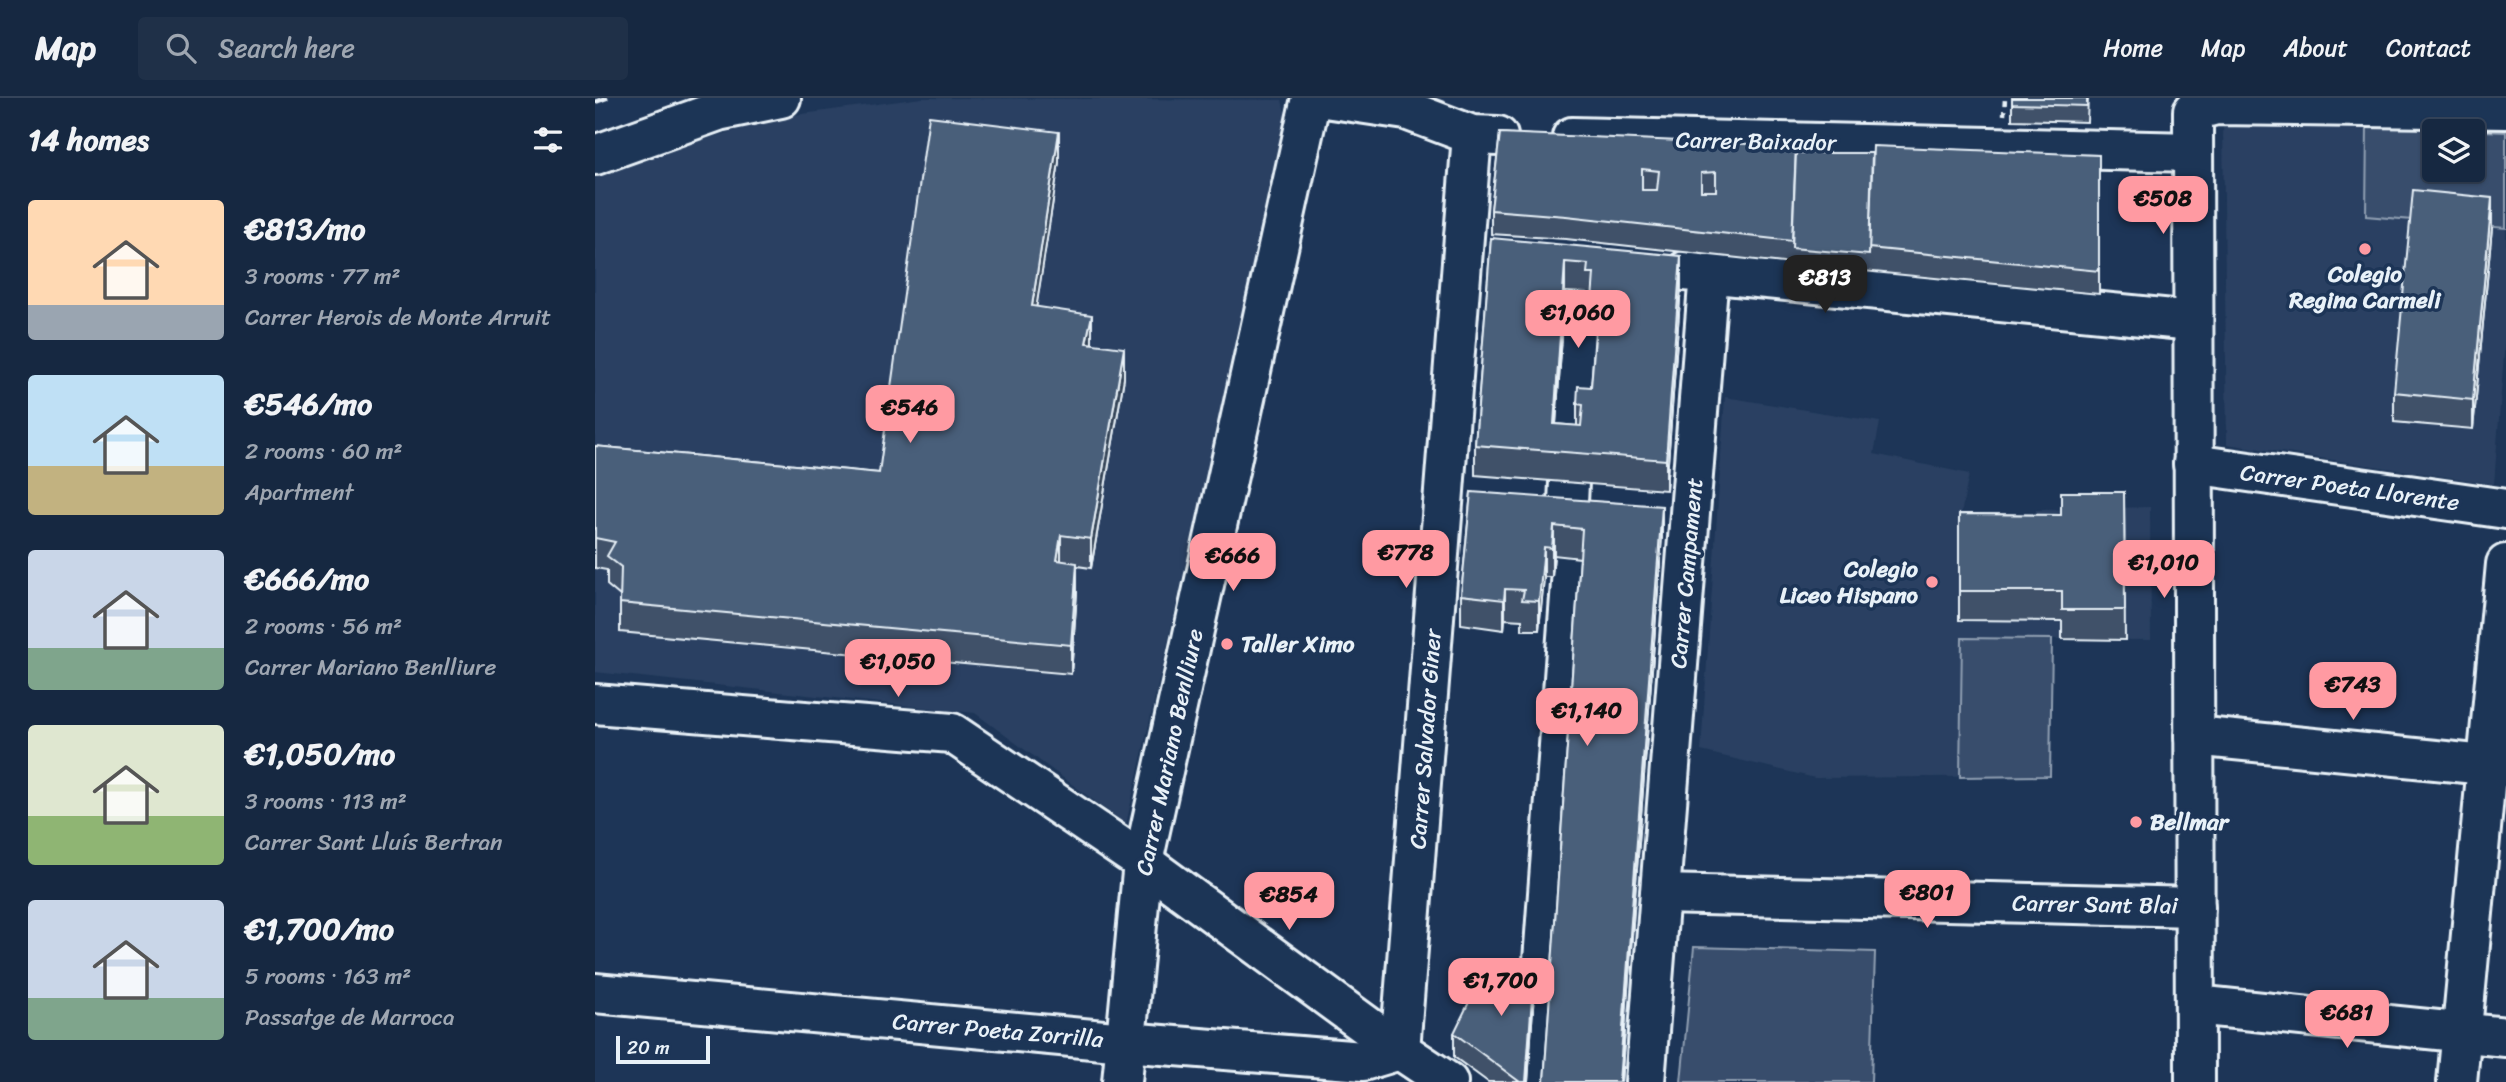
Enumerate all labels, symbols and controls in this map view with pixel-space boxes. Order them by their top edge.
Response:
search box [138,17,628,80]
text: Map [35,19,96,77]
text: Search here [218,25,355,71]
text: Home [2103,27,2163,69]
text: Map [2201,27,2245,69]
text: About [2283,27,2348,69]
text: Contact [2386,27,2471,69]
icon: search [162,29,200,67]
text: 14 homes [28,113,149,167]
map controls [2422,119,2485,182]
button: layers [2422,119,2485,182]
street label: Carrer Baixador [1675,120,1838,163]
icon: filters [529,121,567,159]
pin: €508 [2122,176,2204,236]
text: €508 [2134,178,2192,219]
text: €813/mo [245,202,366,256]
icon: home [84,228,168,312]
marker: Colegio Regina Carmeli [2357,241,2373,257]
place label: Colegio Regina Carmeli [2288,254,2442,321]
text: 3 rooms · 77 m² [245,256,401,297]
pin: €813 [1784,256,1866,315]
text: €813 [1799,257,1851,298]
pin: €1,060 [1521,290,1635,350]
text: €1,060 [1541,292,1615,333]
text: Carrer Herois de Monte Arruit [245,297,551,338]
text: €546/mo [245,377,372,431]
pin: €546 [869,386,951,445]
text: €546 [882,387,938,428]
icon: home [84,403,168,487]
text: 2 rooms · 60 m² [245,431,403,472]
street label: Carrer Poeta Llorente [2238,452,2462,523]
text: Apartment [245,472,354,513]
street label: Carrer Campament [1658,476,1715,670]
pin: €778 [1365,531,1447,590]
text: €778 [1378,532,1434,573]
pin: €666 [1192,533,1274,593]
text: €666 [1206,535,1260,576]
pin: €1,010 [2107,540,2221,600]
text: €1,010 [2129,542,2199,583]
place label: Colegio Liceo Hispano [1780,549,1919,616]
text: €666/mo [245,552,369,606]
marker: Colegio Liceo Hispano [1924,574,1940,590]
icon: home [84,578,168,662]
text: 2 rooms · 56 m² [245,606,402,647]
place label: Taller Ximo [1241,624,1355,665]
street label: Carrer Mariano Benlliure [1123,625,1216,879]
street label: Carrer Salvador Giner [1397,626,1454,850]
marker: Taller Ximo [1219,636,1235,652]
pin: €1,050 [841,640,955,699]
text: €1,050 [861,641,935,682]
text: Carrer Mariano Benlliure [245,647,496,688]
pin: €743 [2312,662,2394,722]
text: €743 [2325,664,2381,705]
pin: €1,140 [1530,688,1644,748]
text: €1,140 [1552,690,1622,731]
text: €1,050/mo [245,727,395,781]
icon: home [84,753,168,837]
text: 3 rooms · 113 m² [245,781,407,822]
place label: Bellmar [2150,802,2231,843]
marker: Bellmar [2128,814,2144,830]
text: Carrer Sant Lluís Bertran [245,822,502,863]
pin: €801 [1886,870,1968,930]
pin: €854 [1248,872,1330,932]
text: €801 [1900,872,1954,913]
text: €854 [1260,874,1318,915]
street label: Carrer Sant Blai [2012,883,2179,926]
text: €1,700/mo [245,902,394,956]
icon: home [84,928,168,1012]
text: 5 rooms · 163 m² [245,956,411,997]
pin: €1,700 [1444,958,1558,1018]
text: €1,700 [1464,960,1538,1001]
pin: €681 [2306,990,2388,1050]
text: €681 [2321,992,2373,1033]
text: Passatge de Marroca [245,997,455,1038]
street label: Carrer Poeta Zorrilla [891,1001,1105,1060]
text: 20 m [627,1031,670,1064]
scale bar [616,1033,711,1065]

